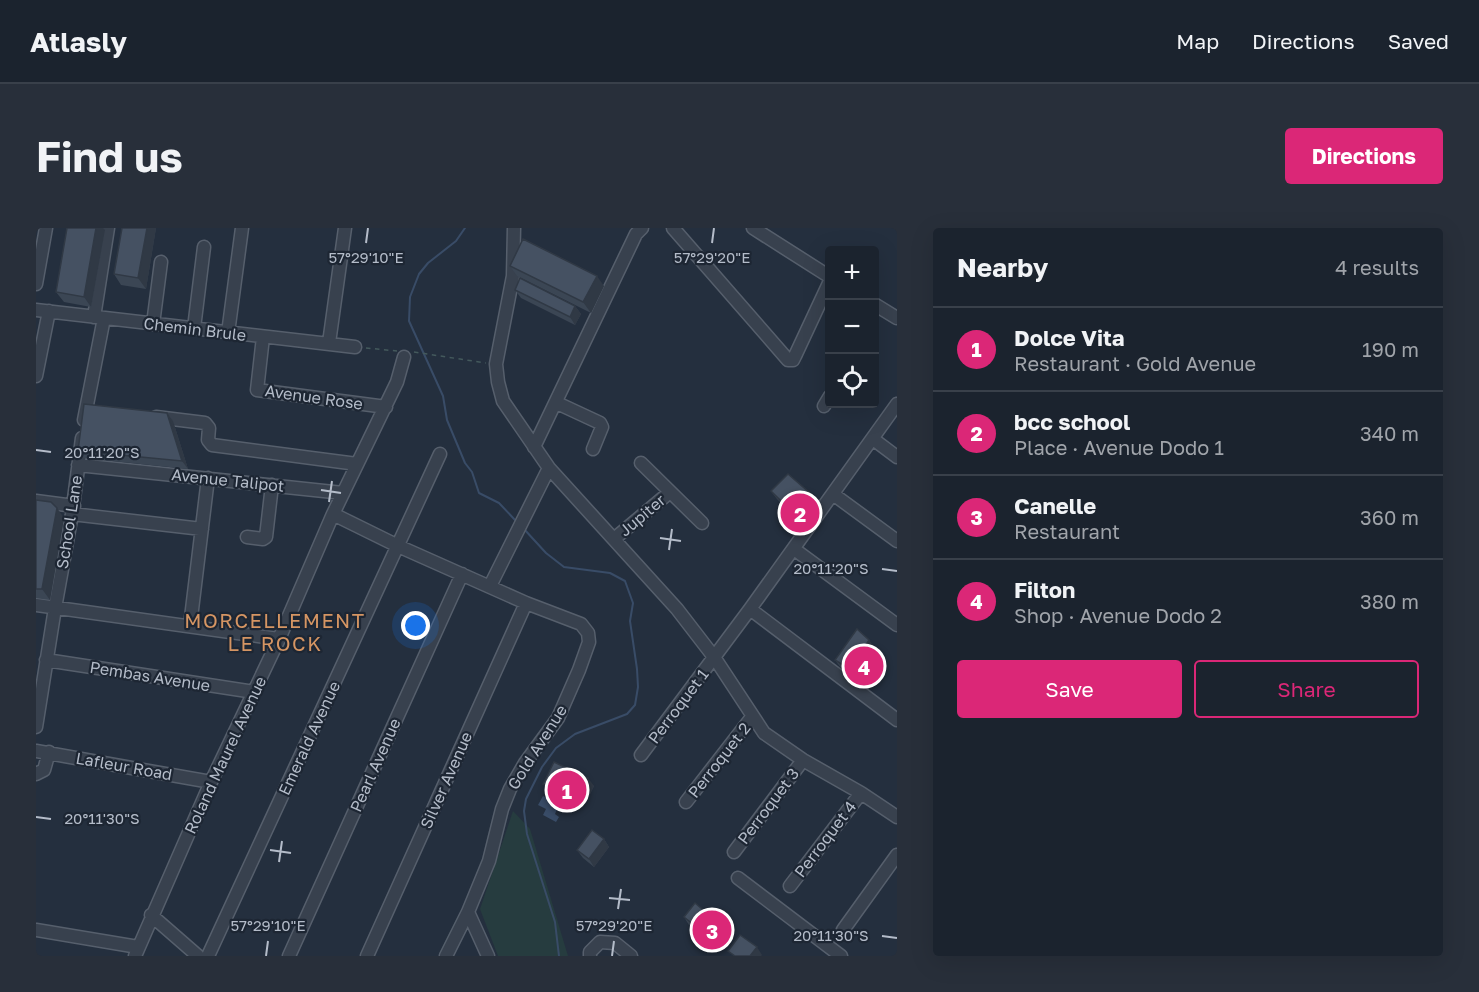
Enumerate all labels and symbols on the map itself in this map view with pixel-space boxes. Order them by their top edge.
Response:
text: 57°29'10"E [328,248,404,266]
text: 57°29'20"E [674,248,750,266]
street label: Chemin Brule [143,313,247,345]
street label: Avenue Rose [264,380,364,414]
text: 20°11'20"S [64,443,140,461]
street label: Avenue Talipot [171,464,285,496]
street label: School Lane [52,474,86,570]
street label: Jupiter [615,490,669,540]
pin: 2 [780,490,819,536]
text: 20°11'20"S [793,559,869,577]
district label: MORCELLEMENT LE ROCK [184,608,366,655]
your location [401,611,430,640]
pin: 4 [844,644,884,688]
street label: Pembas Avenue [88,657,212,695]
street label: Perroquet 1 [643,664,713,747]
street label: Roland Maurel Avenue [180,673,270,837]
street label: Emerald Avenue [274,678,344,798]
street label: Gold Avenue [503,701,571,793]
street label: Pearl Avenue [345,715,405,815]
street label: Perroquet 2 [683,718,755,802]
street label: Silver Avenue [416,728,476,832]
street label: Lafleur Road [74,748,174,784]
street label: Perroquet 3 [733,764,803,848]
pin: 1 [548,768,586,812]
street label: Perroquet 4 [790,797,860,881]
text: 20°11'30"S [64,809,140,827]
pin: 3 [692,908,732,952]
text: 57°29'10"E [230,916,306,934]
text: 57°29'20"E [576,916,652,934]
text: 20°11'30"S [793,926,869,944]

